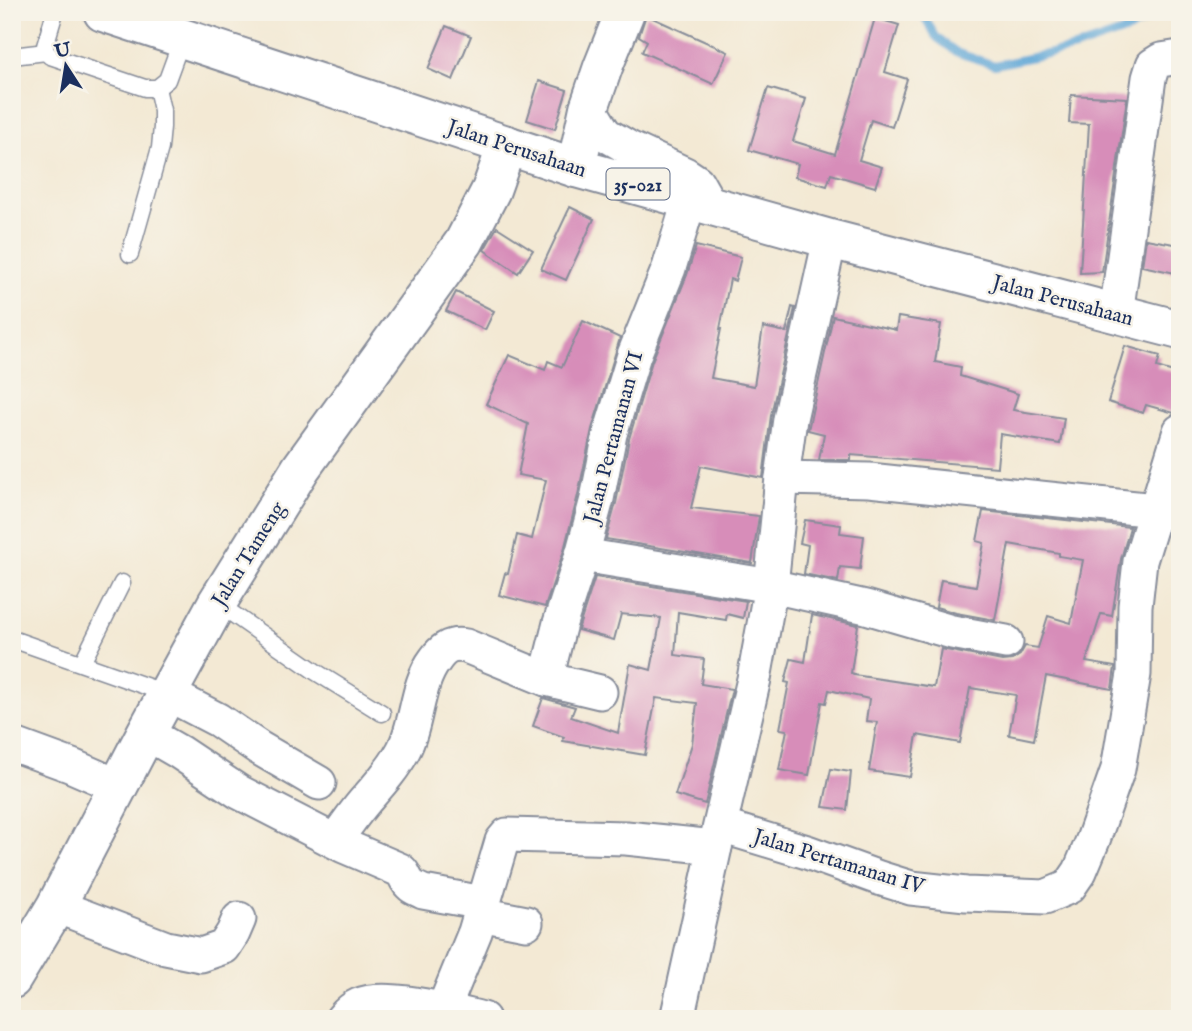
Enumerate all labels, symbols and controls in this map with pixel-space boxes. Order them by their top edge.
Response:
north arrow [32,32,102,102]
text: U [52,38,74,65]
street label: Jalan Perusahaan [442,114,590,185]
road number: 35-021 [606,168,670,200]
street label: Jalan Perusahaan [987,269,1136,333]
street label: Jalan Pertamanan VI [578,348,650,528]
street label: Jalan Tameng [205,497,293,614]
street label: Jalan Pertamanan IV [748,823,928,902]

